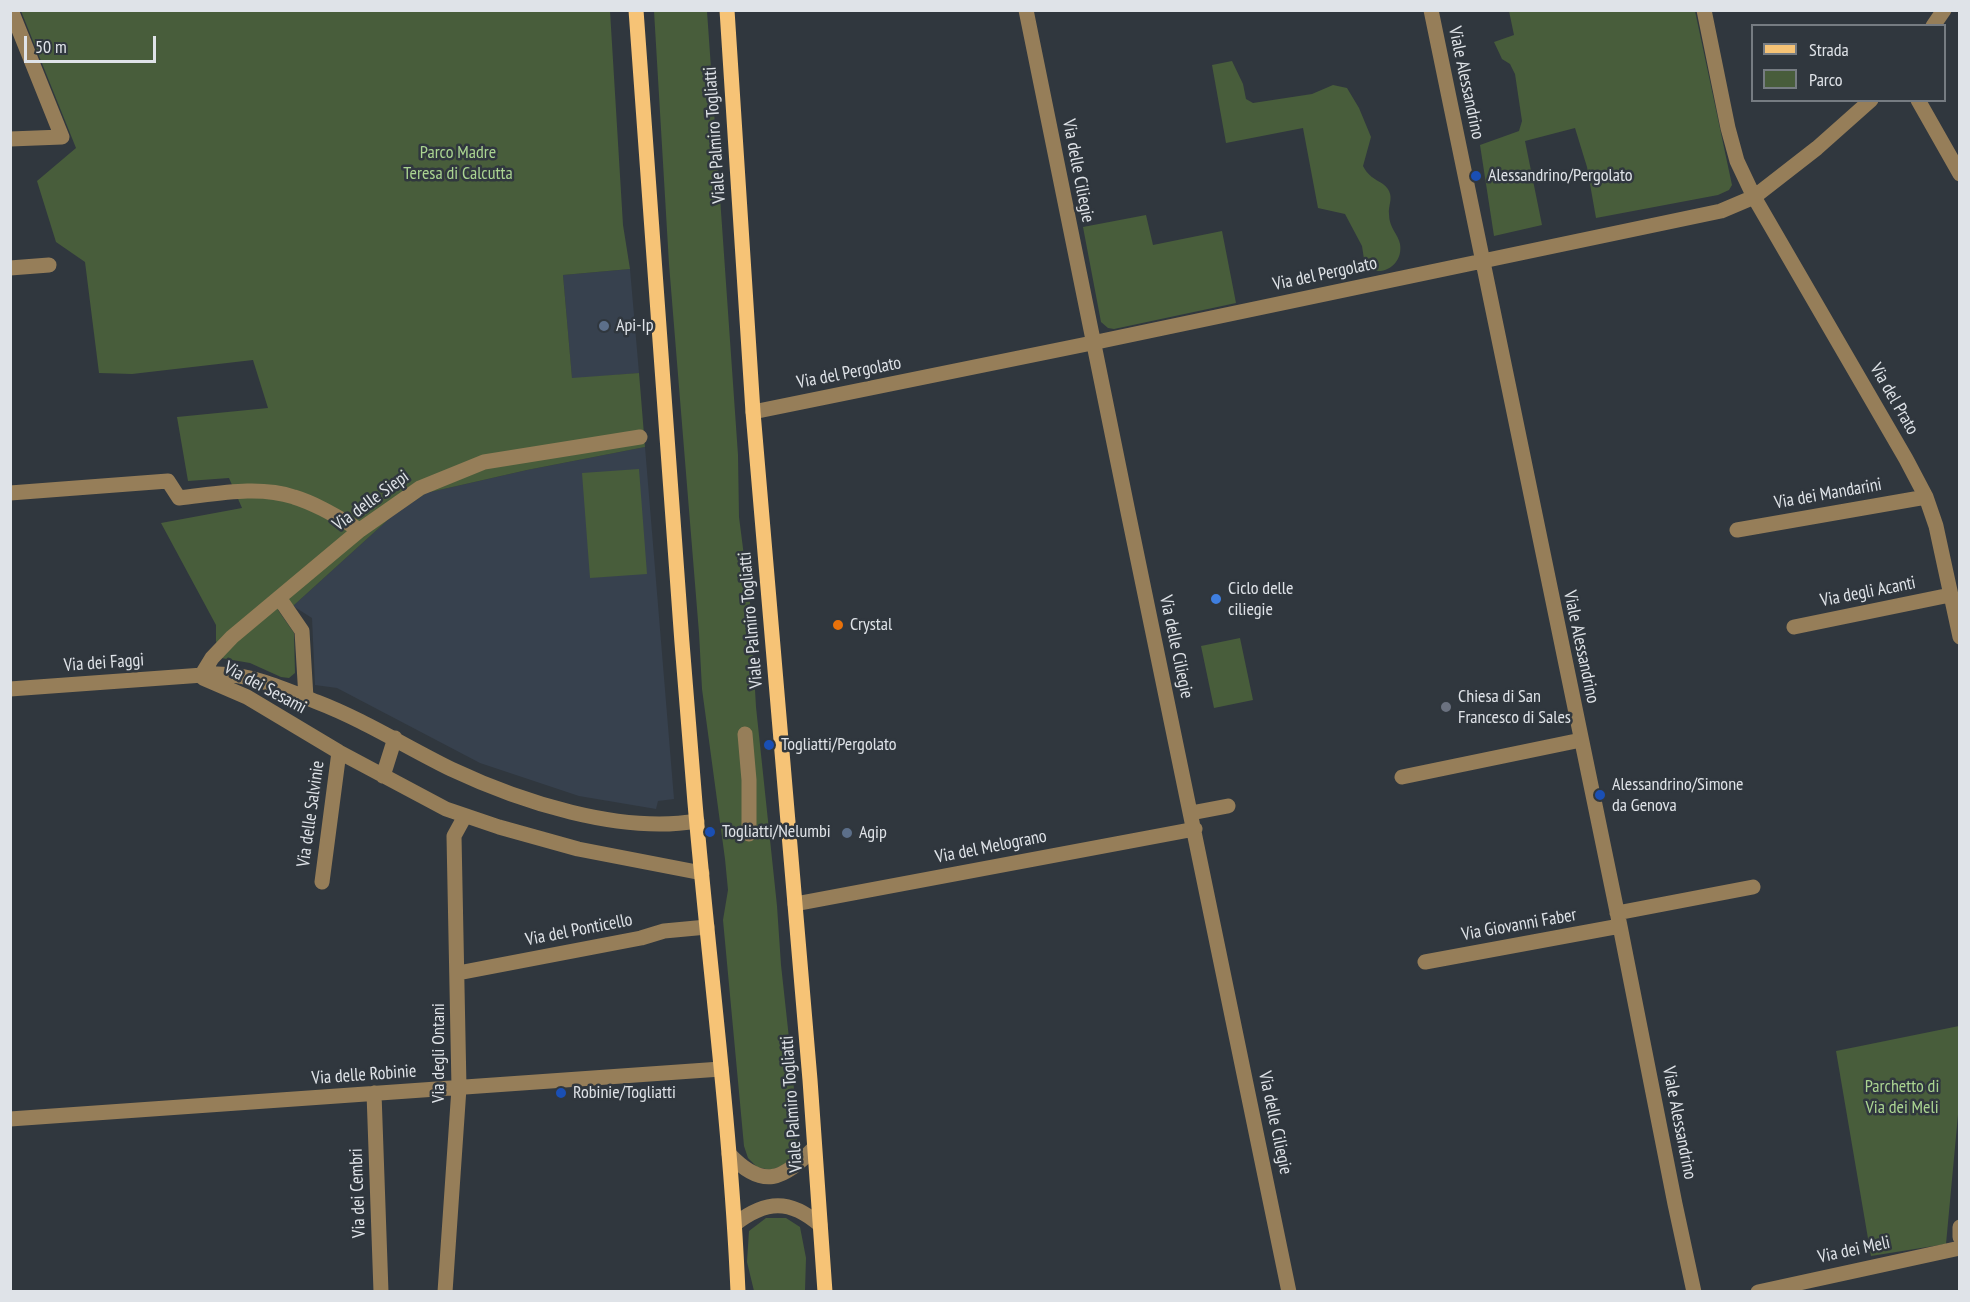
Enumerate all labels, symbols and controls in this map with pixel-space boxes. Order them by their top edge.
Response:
scale bar [27,24,159,62]
legend [1751,24,1946,102]
street label: Viale Alessandrino [1444,25,1488,141]
text: 50 m [35,35,67,58]
text: Strada [1809,38,1849,61]
street label: Viale Palmiro Togliatti [699,66,731,204]
text: Parco [1809,68,1843,91]
street label: Via delle Ciliegie [1057,118,1099,224]
park label: Parco Madre Teresa di Calcutta [403,142,513,184]
place label: Alessandrino/Pergolato [1488,165,1633,187]
marker: Alessandrino/Pergolato [1469,169,1483,183]
street label: Via del Pergolato [1271,252,1379,296]
place label: Api-Ip [616,315,654,337]
marker: Api-Ip [597,319,611,333]
street label: Via del Pergolato [795,352,903,394]
street label: Via del Prato [1865,359,1923,439]
street label: Via delle Siepi [329,466,413,536]
street label: Via dei Mandarini [1773,474,1883,514]
street label: Viale Palmiro Togliatti [734,551,768,689]
street label: Via degli Acanti [1818,572,1918,612]
place label: Ciclo delle ciliegie [1228,578,1293,620]
street label: Viale Alessandrino [1559,589,1603,705]
marker: Ciclo delle ciliegie [1209,592,1223,606]
street label: Via delle Ciliegie [1155,594,1197,700]
place label: Crystal [850,614,892,636]
marker: Crystal [831,618,845,632]
street label: Via dei Faggi [63,649,145,677]
street label: Via dei Sesami [220,657,310,719]
place label: Chiesa di San Francesco di Sales [1458,686,1571,728]
marker: Chiesa di San Francesco di Sales [1439,700,1453,714]
place label: Togliatti/Pergolato [781,734,897,756]
marker: Togliatti/Pergolato [762,738,776,752]
street label: Via delle Salvinie [293,759,329,869]
place label: Alessandrino/Simone da Genova [1612,774,1743,816]
marker: Alessandrino/Simone da Genova [1593,788,1607,802]
place label: Togliatti/Nelumbi [722,821,831,843]
place label: Agip [859,822,887,844]
marker: Togliatti/Nelumbi [703,825,717,839]
marker: Agip [840,826,854,840]
street label: Via del Melograno [934,826,1048,868]
street label: Via Giovanni Faber [1460,904,1578,946]
street label: Via del Ponticello [524,909,634,951]
street label: Via degli Ontani [428,1003,450,1103]
street label: Viale Palmiro Togliatti [776,1035,808,1173]
street label: Via delle Robinie [311,1061,417,1089]
street label: Viale Alessandrino [1657,1065,1701,1181]
street label: Via delle Ciliegie [1254,1070,1296,1176]
park label: Parchetto di Via dei Meli [1865,1076,1939,1118]
place label: Robinie/Togliatti [573,1082,676,1104]
marker: Robinie/Togliatti [554,1086,568,1100]
street label: Via dei Cembri [346,1148,370,1238]
street label: Via dei Meli [1816,1232,1892,1268]

